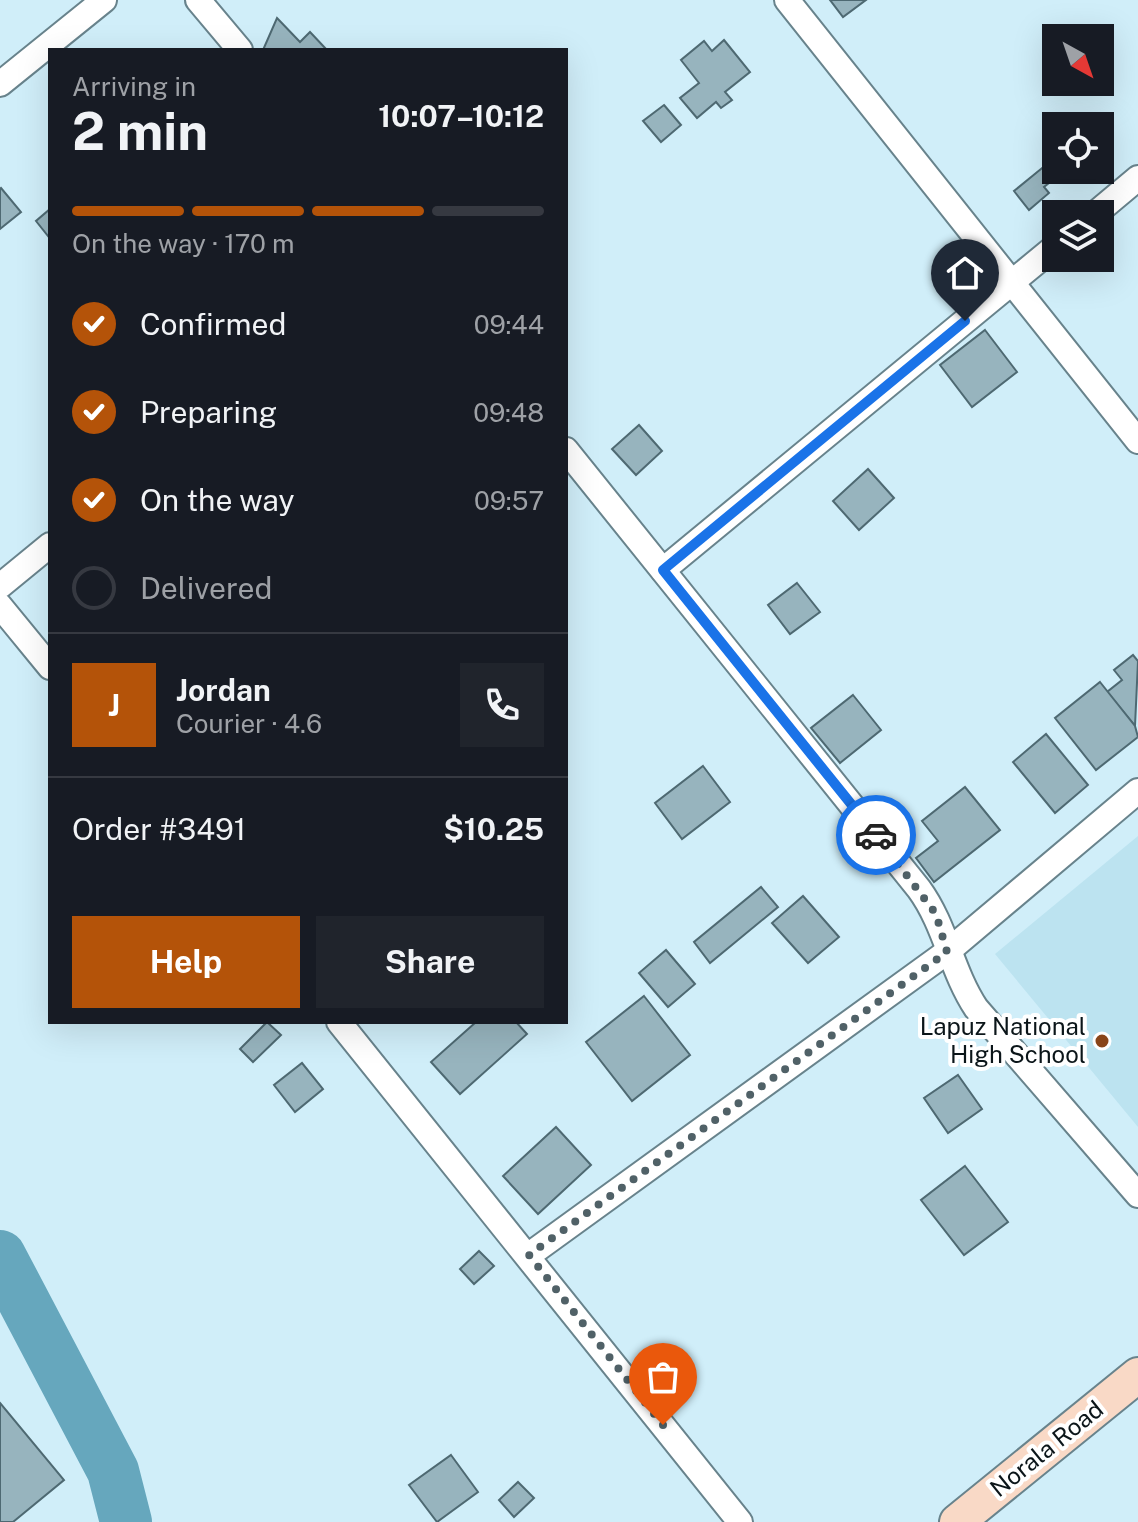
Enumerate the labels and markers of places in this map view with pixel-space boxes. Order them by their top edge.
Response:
pin [931,239,999,321]
place label: Lapuz National High School [920,1012,1086,1068]
marker: Lapuz National High School [1093,1032,1111,1050]
pin [629,1343,697,1425]

